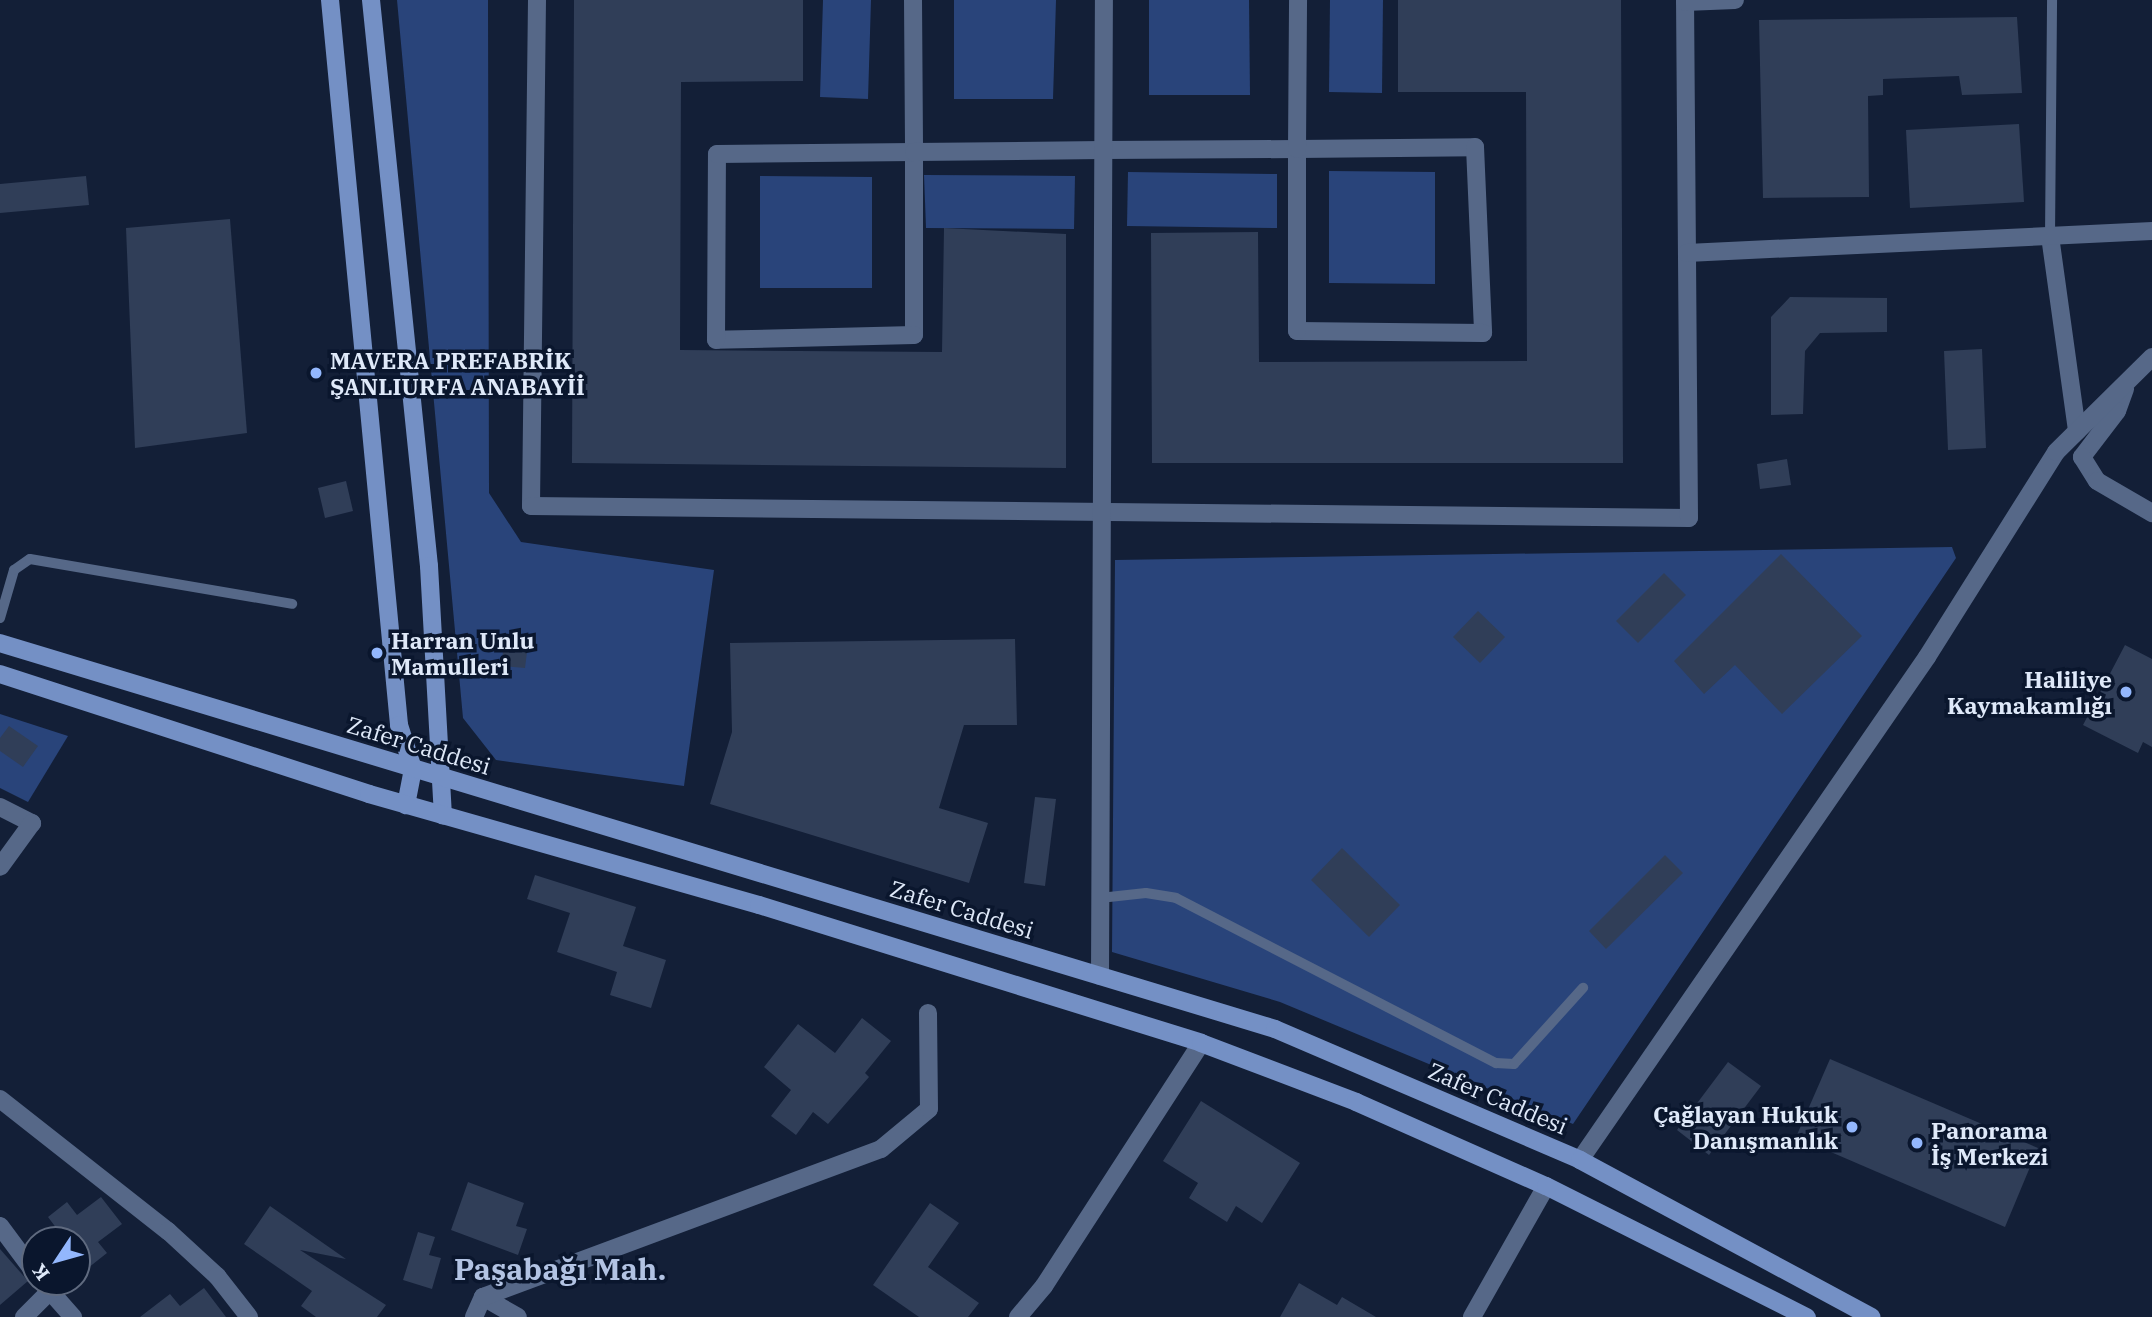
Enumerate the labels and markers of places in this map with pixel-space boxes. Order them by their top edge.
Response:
place label: MAVERA PREFABRİK ŞANLIURFA ANABAYİİ [330,346,585,400]
marker: MAVERA PREFABRİK ŞANLIURFA ANABAYİİ [308,365,324,381]
place label: Harran Unlu Mamulleri [391,626,534,680]
marker: Harran Unlu Mamulleri [369,645,385,661]
place label: Haliliye Kaymakamlığı [1947,665,2112,719]
marker: Haliliye Kaymakamlığı [2118,684,2134,700]
place label: Çağlayan Hukuk Danışmanlık [1653,1100,1838,1154]
place label: Panorama İş Merkezi [1931,1116,2048,1170]
marker: Çağlayan Hukuk Danışmanlık [1844,1119,1860,1135]
marker: Panorama İş Merkezi [1909,1135,1925,1151]

